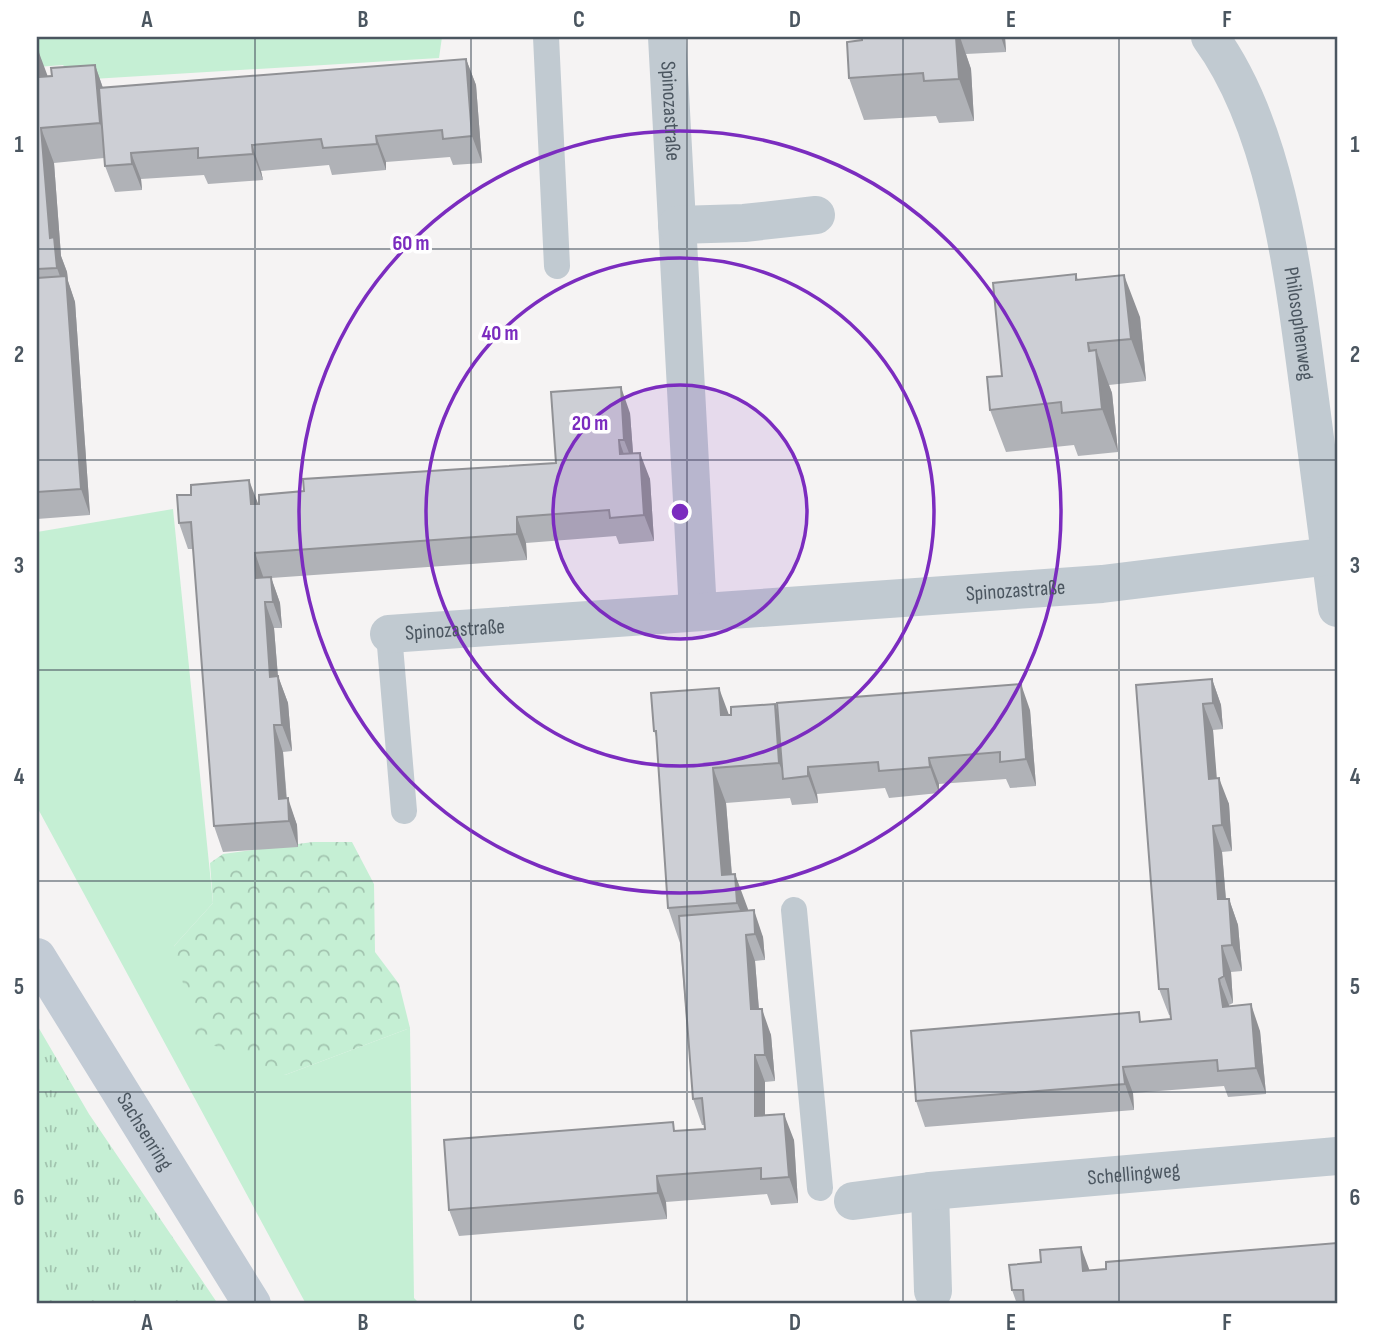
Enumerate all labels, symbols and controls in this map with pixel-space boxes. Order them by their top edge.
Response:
text: A [141,6,154,34]
text: B [358,6,369,34]
text: C [573,6,585,34]
text: D [789,6,801,34]
text: E [1006,6,1016,34]
text: F [1222,6,1232,34]
street label: Spinozastraße [655,60,686,161]
text: 1 [14,131,24,159]
text: 1 [1350,131,1360,159]
text: 60 m [392,231,430,256]
street label: Philosophenweg [1278,265,1319,382]
text: 40 m [482,321,518,346]
text: 2 [14,341,24,369]
text: 2 [1350,341,1360,369]
text: 20 m [572,411,608,436]
centre of rings [668,500,692,524]
text: 3 [14,552,24,580]
text: 3 [1350,552,1360,580]
street label: Spinozastraße [965,575,1066,607]
street label: Spinozastraße [404,614,506,646]
text: 4 [14,763,25,791]
text: 4 [1350,763,1361,791]
text: 5 [14,973,24,1001]
text: 5 [1350,973,1360,1001]
street label: Sachsenring [111,1088,178,1175]
street label: Schellingweg [1086,1158,1181,1190]
text: 6 [14,1184,24,1212]
text: 6 [1350,1184,1360,1212]
text: A [141,1309,154,1337]
text: B [358,1309,369,1337]
text: C [573,1309,585,1337]
text: D [789,1309,801,1337]
text: E [1006,1309,1016,1337]
text: F [1222,1309,1232,1337]

